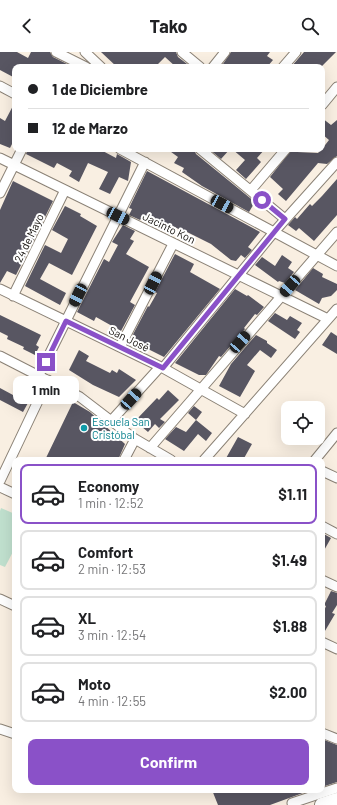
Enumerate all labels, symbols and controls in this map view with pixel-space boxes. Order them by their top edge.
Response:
icon: back [16,15,38,37]
text: Tako [149,15,188,37]
icon: search [299,15,321,37]
text: 1 de Diciembre [52,80,148,98]
text: 12 de Marzo [52,119,128,137]
route start [253,191,271,209]
car [209,193,235,215]
car [105,205,131,227]
street label: Jacinto Kon [141,209,198,246]
street label: 24 de Mayo [11,211,46,264]
car [142,270,164,296]
car [278,273,302,299]
car [67,282,89,308]
street label: San José [107,323,152,354]
car [228,329,252,355]
route end [37,353,55,371]
callout: 1 min [13,376,79,404]
text: 1 min [32,382,60,398]
car [119,386,143,412]
map controls [281,401,325,445]
button: locate [281,401,325,445]
place label: Escuela San Cristóbal [92,415,150,441]
marker: Escuela San Cristóbal [79,423,89,433]
icon: car [30,476,66,512]
text: Economy [78,477,139,495]
text: $1.11 [278,485,307,503]
text: 1 min · 12:52 [78,495,144,511]
icon: car [30,542,66,578]
text: Comfort [78,543,133,561]
text: $1.49 [272,551,307,569]
text: 2 min · 12:53 [78,561,146,577]
icon: car [30,608,66,644]
text: XL [78,609,96,627]
text: $1.88 [273,617,307,635]
text: 3 min · 12:54 [78,627,146,643]
icon: car [30,674,66,710]
text: Moto [78,675,111,693]
text: $2.00 [269,683,307,701]
text: 4 min · 12:55 [78,693,146,709]
button: Confirm [28,739,309,785]

